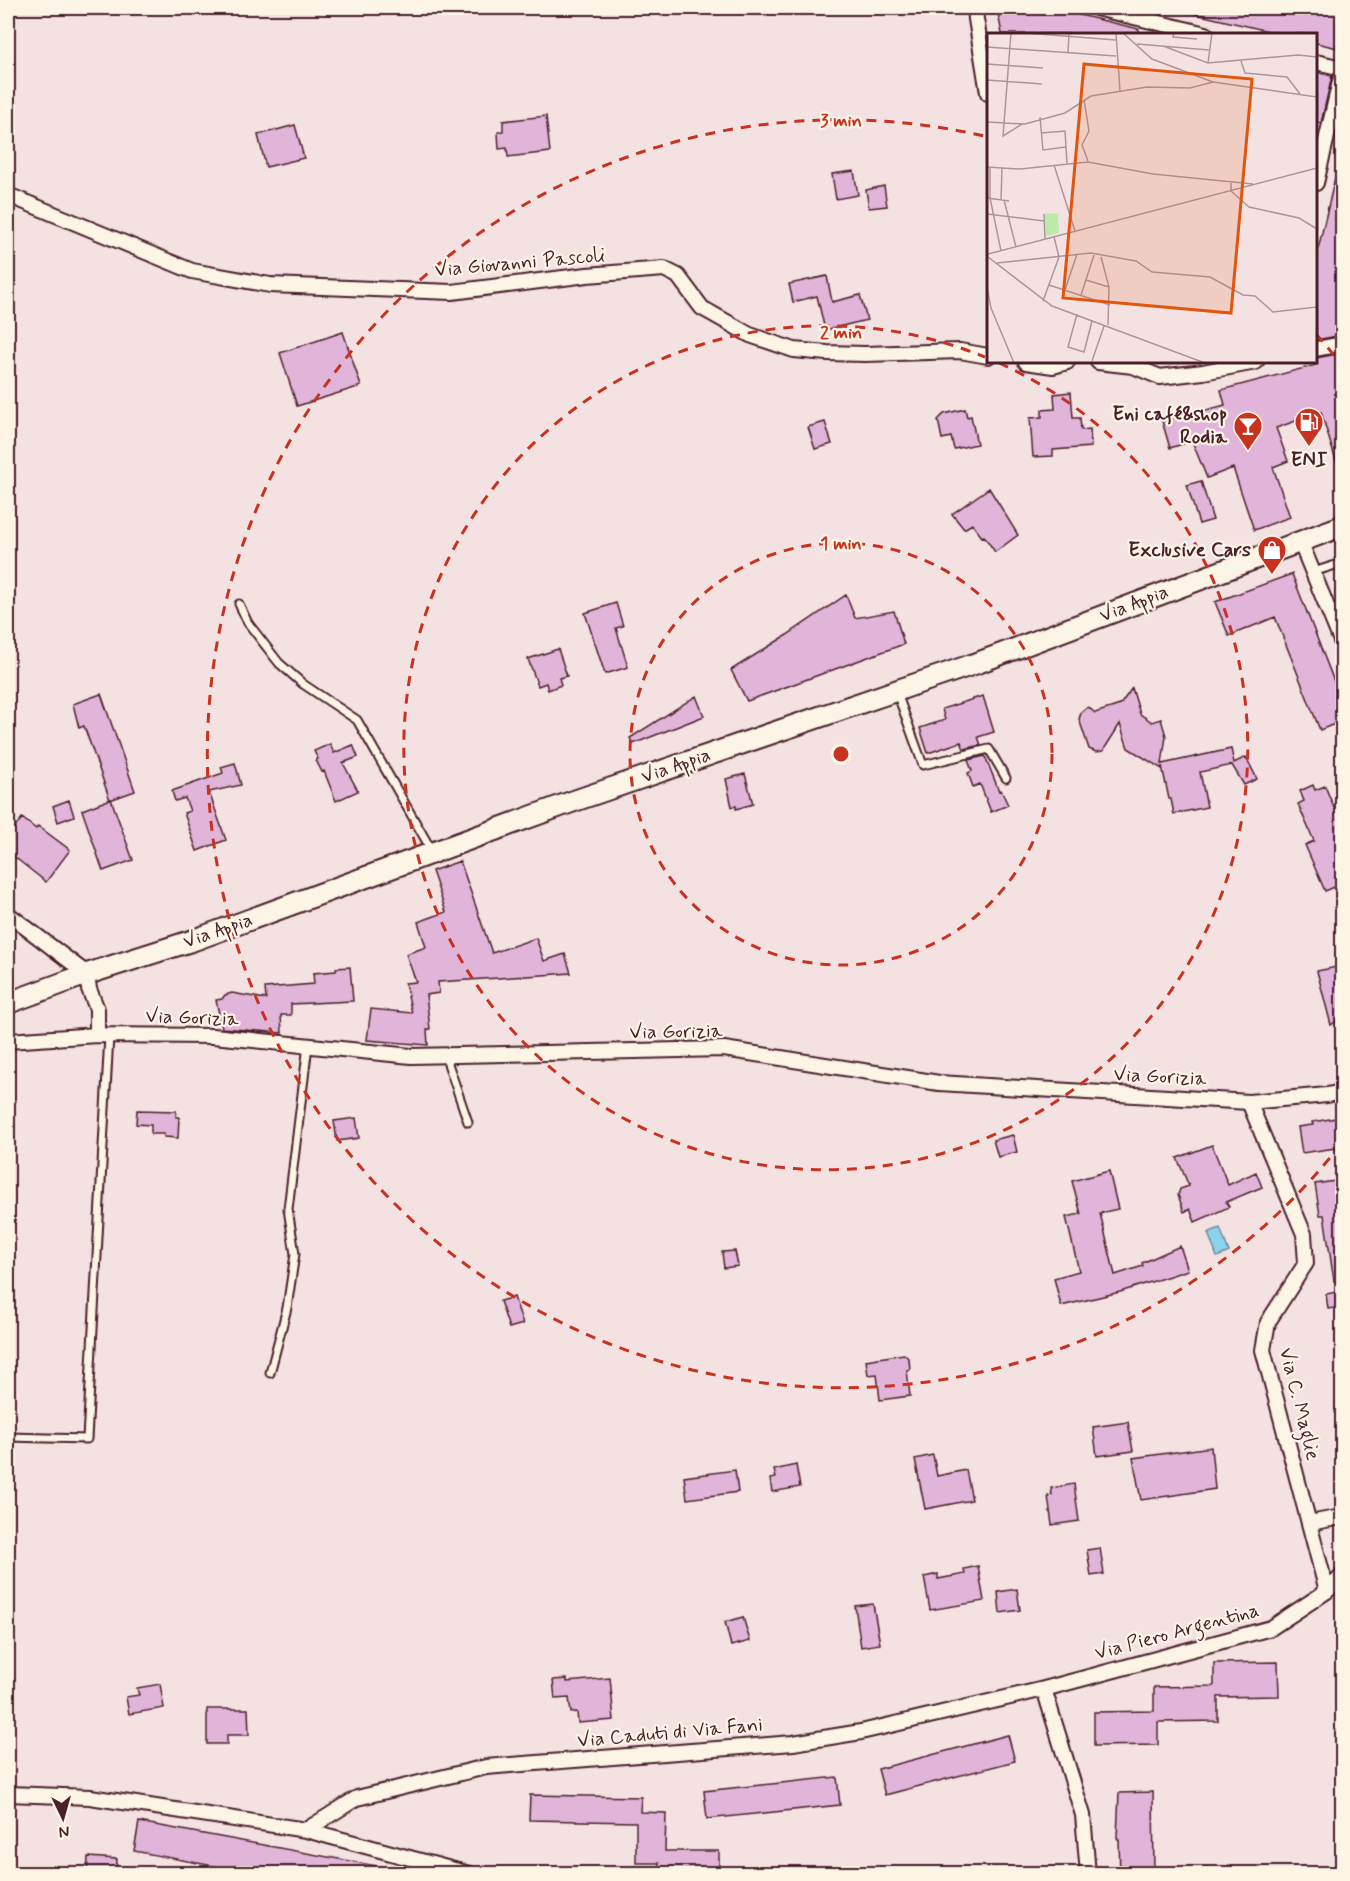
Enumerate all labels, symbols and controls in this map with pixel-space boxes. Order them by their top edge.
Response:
inset map [987,33,1317,363]
text: 3 min [820,109,862,133]
street label: Via Giovanni Pascoli [434,242,606,284]
text: 2 min [820,321,862,345]
place label: Eni café&shop Rodia [1113,401,1228,451]
fuel station icon: ENI [1293,406,1325,448]
bar icon: Eni café&shop Rodia [1232,410,1264,452]
place label: ENI [1291,447,1328,474]
text: 1 min [820,532,862,556]
shop icon: Exclusive Cars [1256,534,1288,576]
place label: Exclusive Cars [1128,537,1251,564]
street label: Via Appia [1096,579,1173,630]
street label: Via Appia [638,742,715,791]
centre of rings [831,744,851,764]
street label: Via Appia [180,907,257,956]
street label: Via Gorizia [145,1003,240,1033]
street label: Via Gorizia [629,1018,724,1046]
street label: Via Gorizia [1113,1061,1208,1093]
street label: Via C. Maglie [1270,1345,1326,1464]
street label: Via Piero Argentina [1092,1597,1263,1669]
street label: Via Caduti di Via Fani [576,1711,764,1755]
north arrow [33,1788,93,1848]
text: N [58,1821,70,1842]

